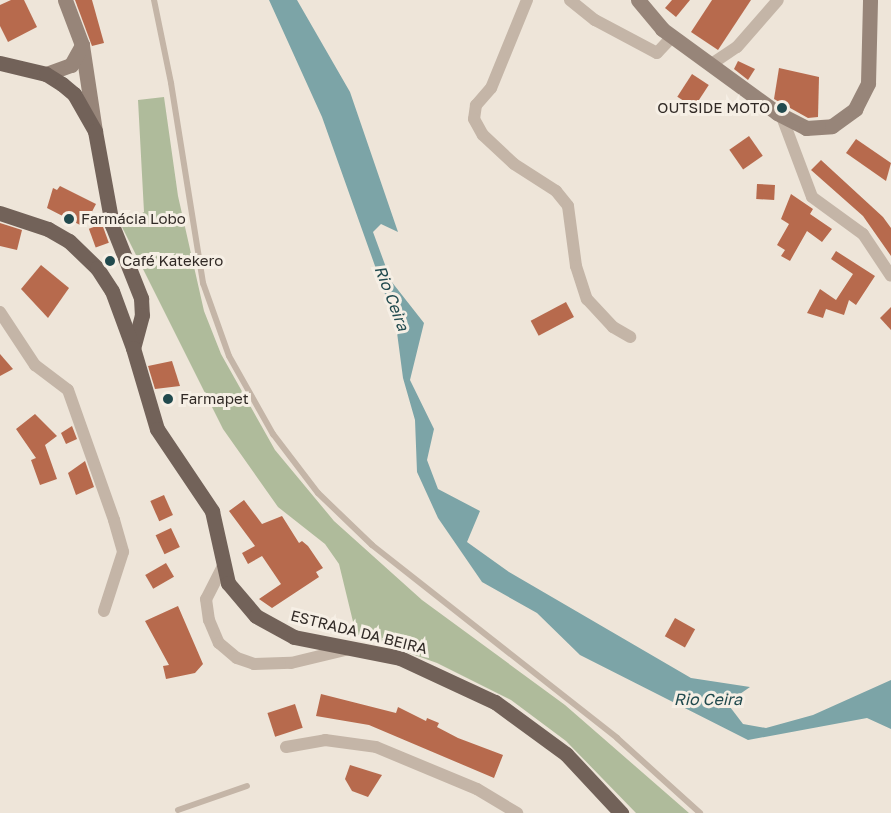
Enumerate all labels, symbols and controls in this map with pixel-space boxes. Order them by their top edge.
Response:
place label: OUTSIDE MOTO [657,99,770,117]
marker: OUTSIDE MOTO [775,101,789,115]
place label: Farmácia Lobo [81,210,186,228]
marker: Farmácia Lobo [62,212,76,226]
place label: Café Katekero [122,252,223,270]
marker: Café Katekero [103,254,117,268]
water label: Rio Ceira [371,263,413,333]
place label: Farmapet [180,390,249,408]
marker: Farmapet [161,392,175,406]
street label: ESTRADA DA BEIRA [289,606,429,658]
water label: Rio Ceira [674,689,742,709]

